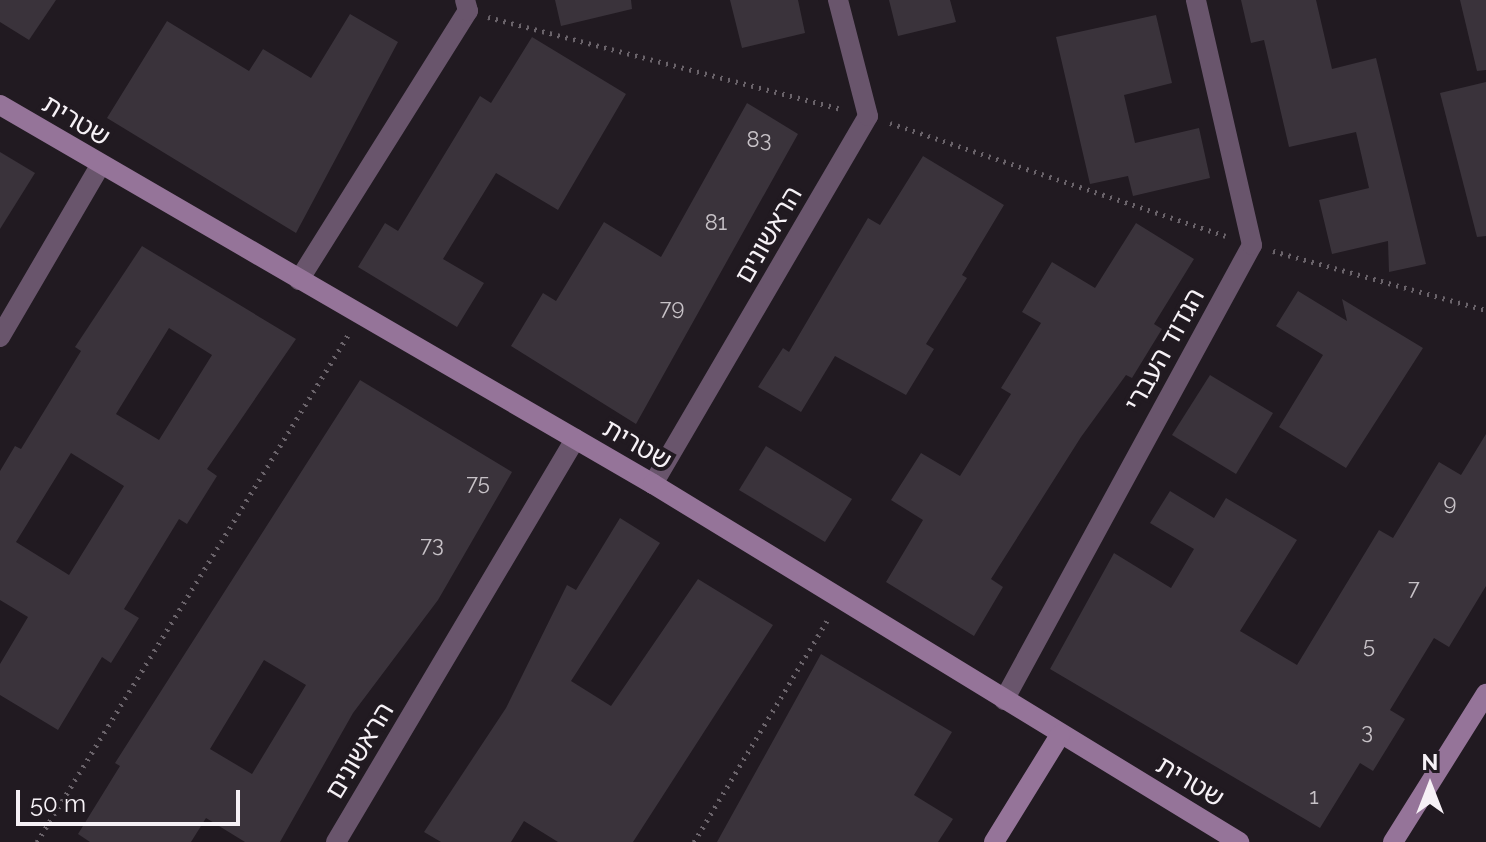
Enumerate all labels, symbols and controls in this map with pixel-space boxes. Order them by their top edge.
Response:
street label: שטרית [36,89,116,153]
house number: 83 [747,127,771,153]
street label: הראשונים [729,181,809,289]
house number: 81 [705,210,727,236]
street label: הגדוד העברי [1118,283,1212,417]
house number: 79 [660,295,684,321]
street label: שטרית [597,413,677,477]
house number: 75 [466,470,490,496]
house number: 9 [1444,490,1456,516]
house number: 73 [420,532,444,558]
house number: 7 [1408,575,1420,601]
house number: 5 [1363,633,1375,659]
street label: הראשונים [319,697,401,805]
house number: 3 [1361,719,1373,745]
north arrow [1390,746,1470,826]
text: N [1422,749,1438,775]
street label: שטרית [1150,750,1230,814]
scale bar [20,774,244,824]
house number: 1 [1309,784,1319,810]
text: 50 m [30,789,86,818]

